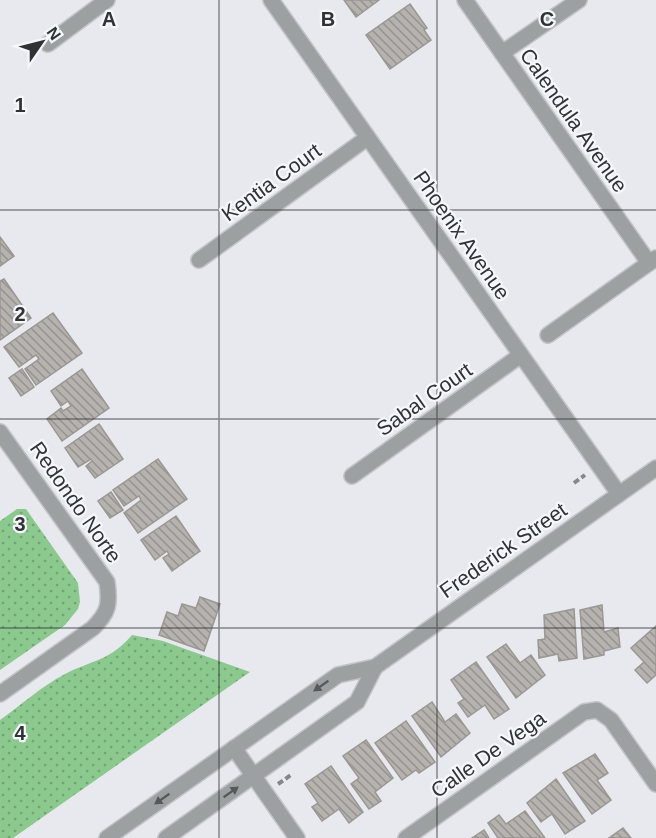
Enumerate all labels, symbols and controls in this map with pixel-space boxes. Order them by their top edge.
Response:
text: A [102,8,116,30]
text: B [321,8,335,30]
text: C [540,8,554,30]
north arrow [12,12,72,72]
text: N [44,24,64,43]
street label: Calendula Avenue [516,44,632,196]
text: 1 [14,94,26,116]
street label: Kentia Court [217,138,325,226]
street label: Phoenix Avenue [409,166,515,304]
text: 2 [14,303,26,325]
street label: Sabal Court [372,358,476,440]
street label: Redondo Norte [26,437,126,567]
street label: Frederick Street [435,498,571,602]
text: 3 [14,513,26,535]
one-way arrow [313,680,328,692]
street label: Calle De Vega [426,706,550,802]
text: 4 [14,722,26,744]
one-way arrow [222,786,238,798]
one-way arrow [154,793,170,805]

